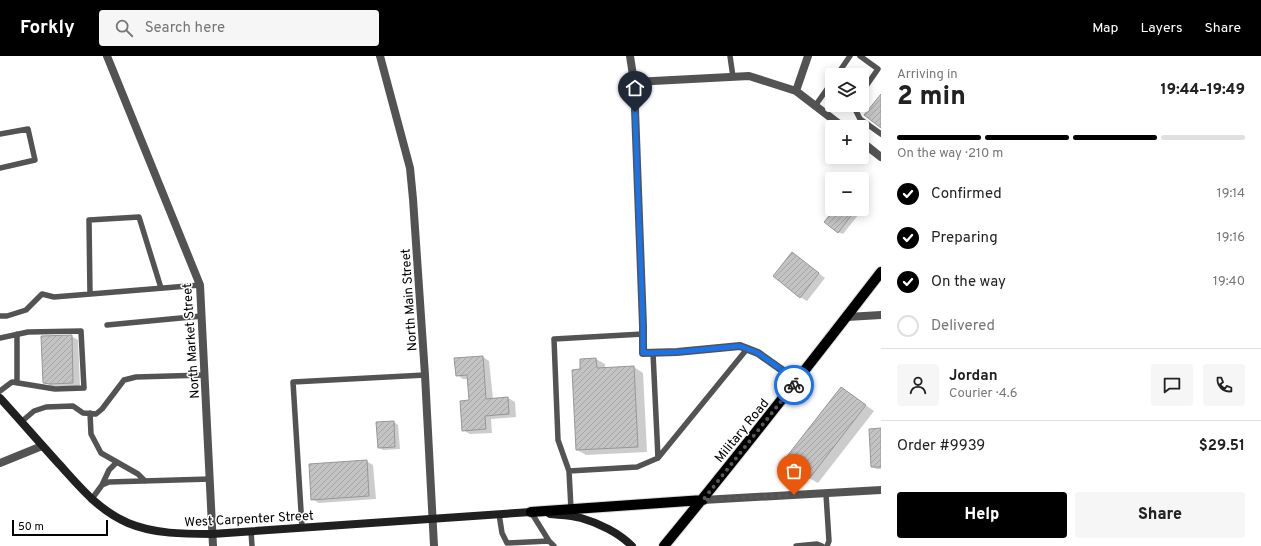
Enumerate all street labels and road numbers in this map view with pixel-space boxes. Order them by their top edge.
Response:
street label: North Main Street [398,248,422,352]
street label: North Market Street [180,282,204,399]
street label: Military Road [712,396,773,466]
street label: West Carpenter Street [184,509,314,531]

